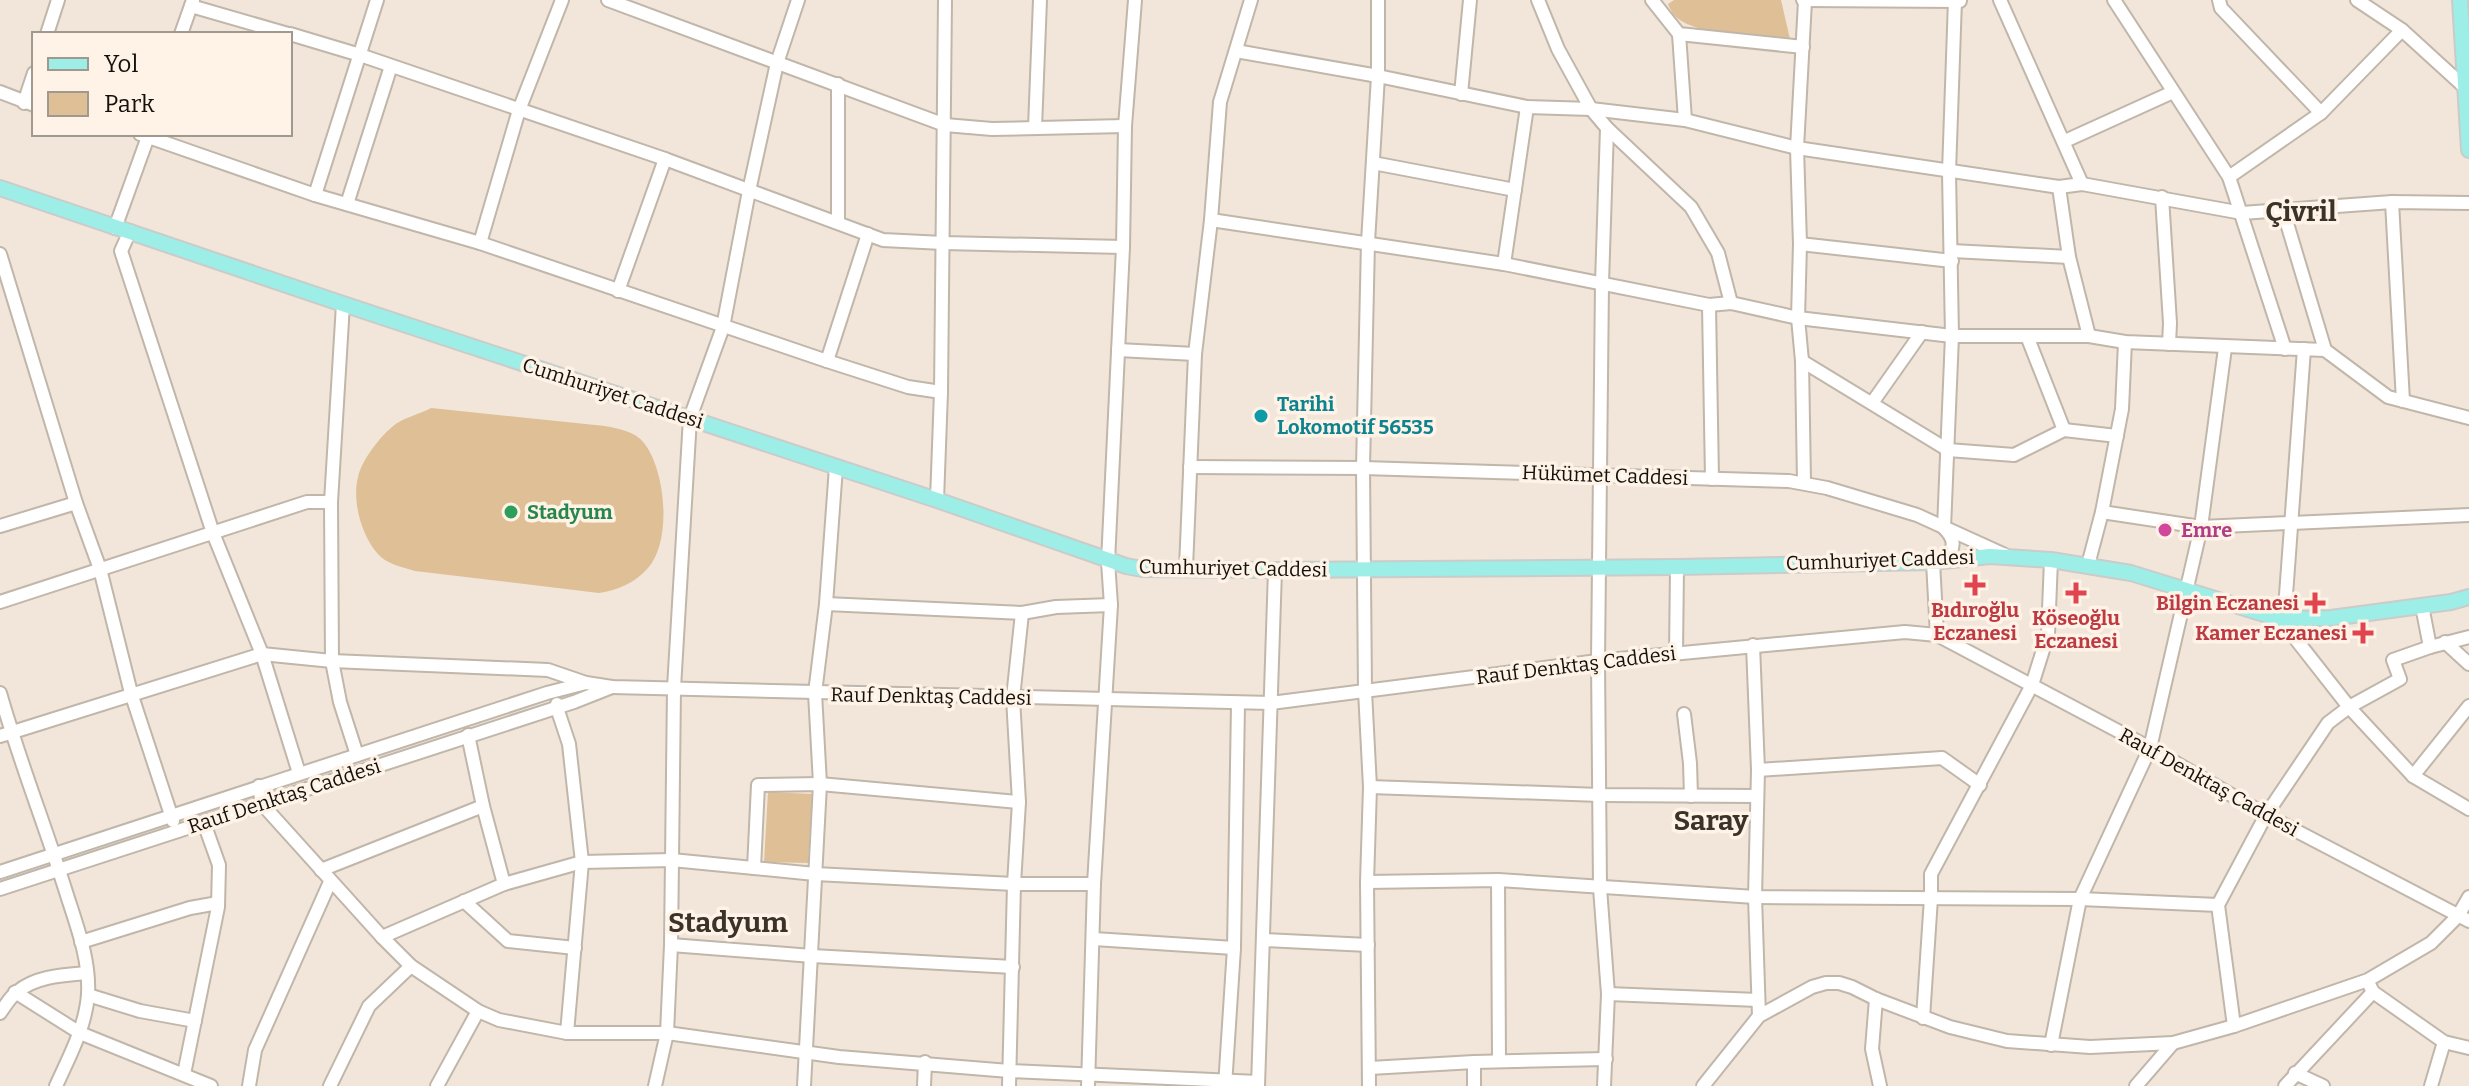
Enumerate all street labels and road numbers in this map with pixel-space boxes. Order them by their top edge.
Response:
street label: Cumhuriyet Caddesi [520,352,707,434]
street label: Hükümet Caddesi [1521,460,1689,490]
street label: Cumhuriyet Caddesi [1785,545,1975,575]
street label: Cumhuriyet Caddesi [1138,554,1328,582]
street label: Rauf Denktaş Caddesi [1475,641,1677,689]
street label: Rauf Denktaş Caddesi [830,682,1032,710]
street label: Rauf Denktaş Caddesi [2115,723,2303,841]
street label: Rauf Denktaş Caddesi [185,753,383,839]

